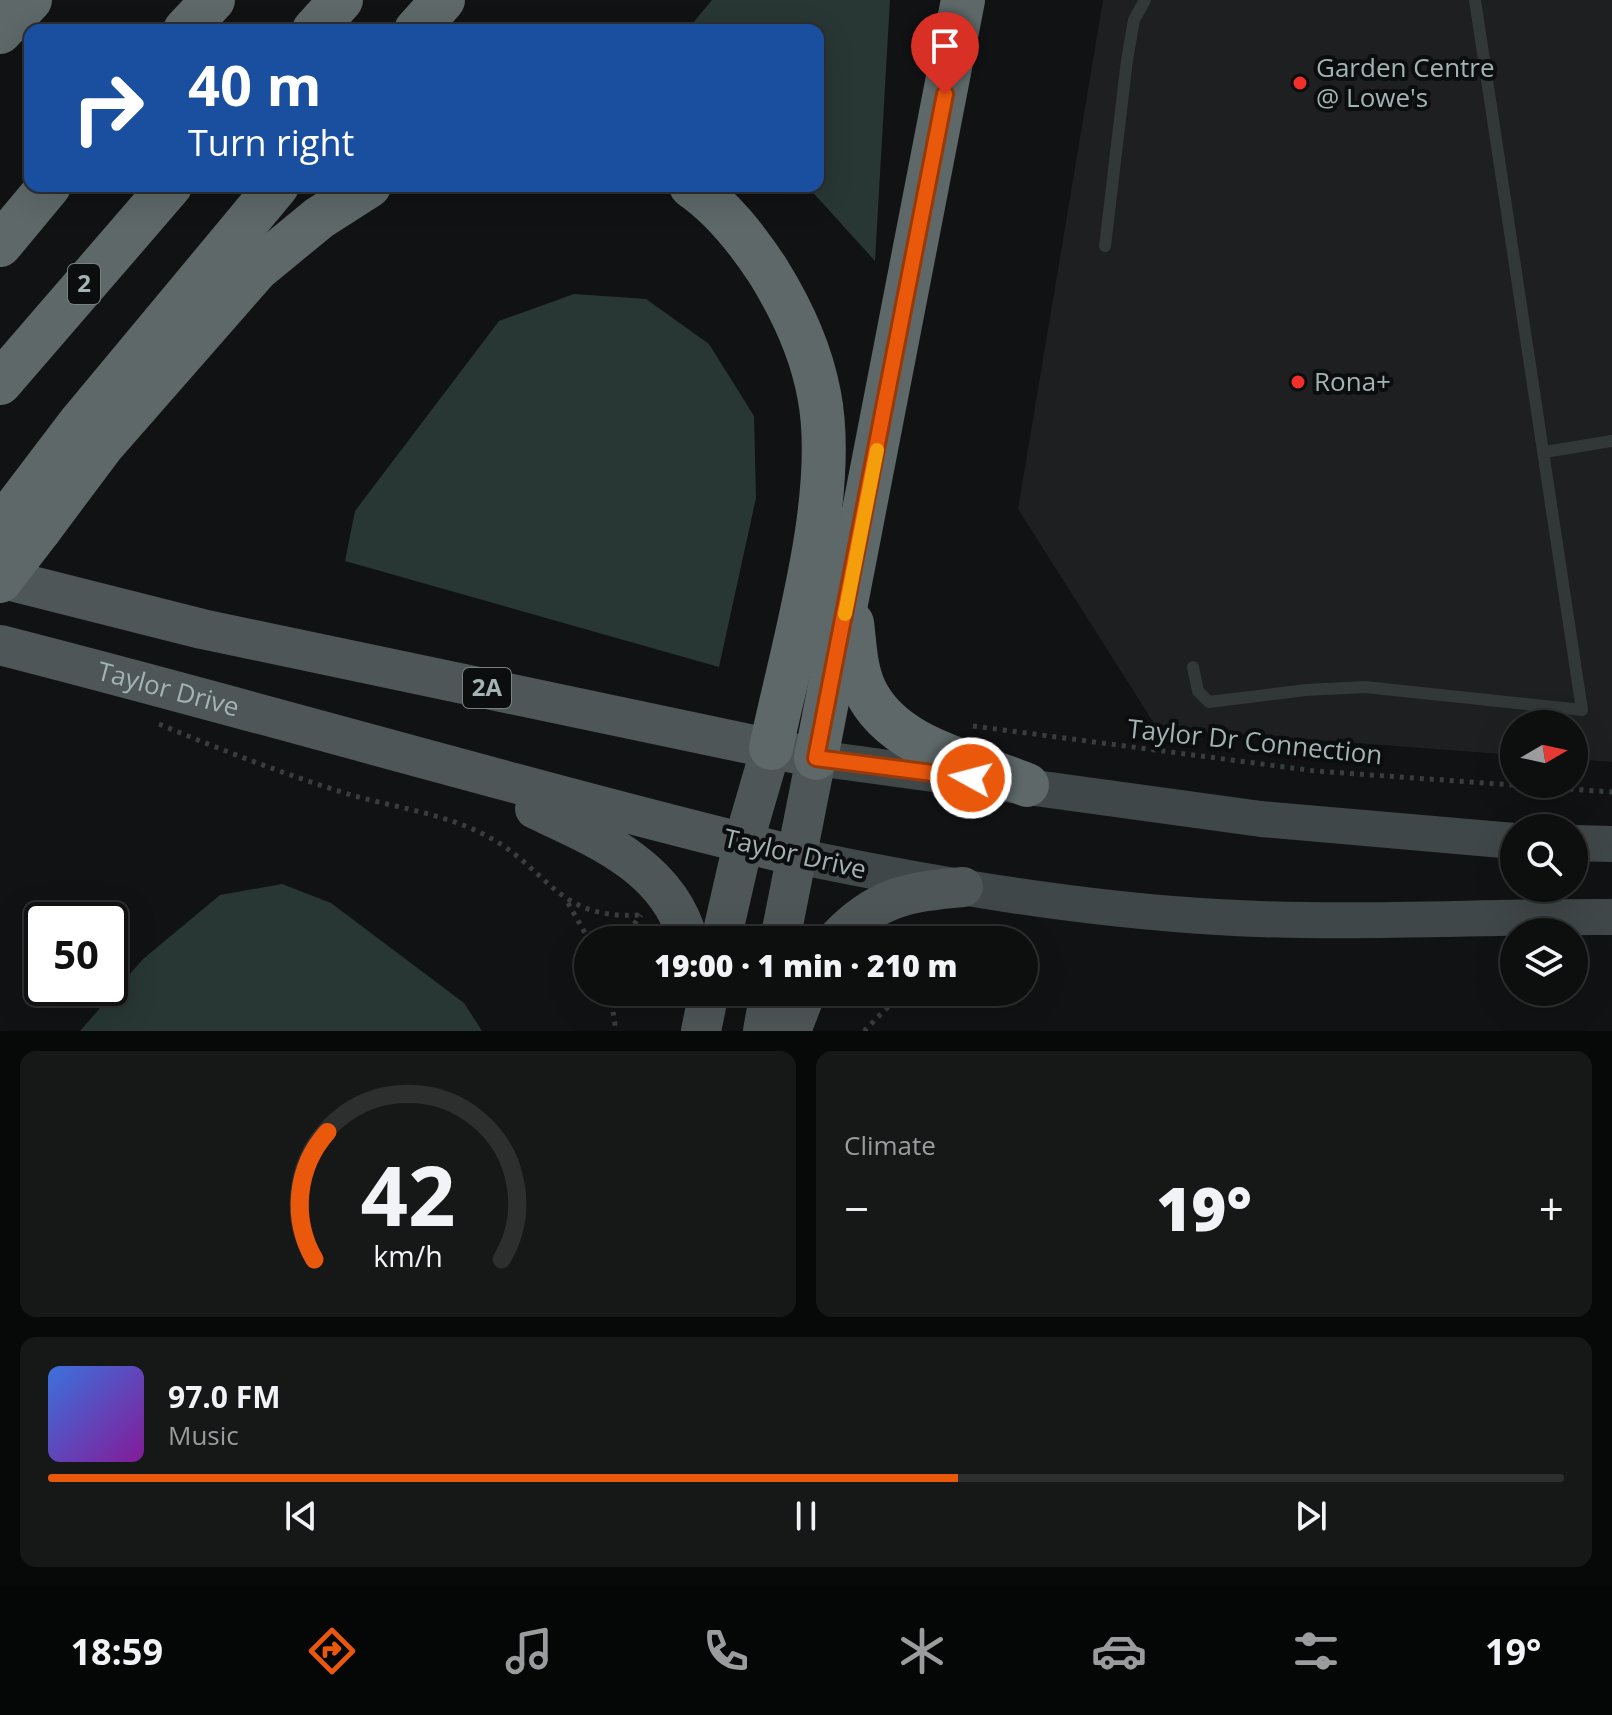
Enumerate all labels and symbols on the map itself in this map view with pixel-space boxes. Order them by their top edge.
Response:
pin [911,12,979,94]
place label: Garden Centre @ Lowe's [1316,49,1495,115]
marker: Garden Centre @ Lowe's [1291,74,1309,92]
road number: 2 [68,264,100,304]
place label: Rona+ [1314,363,1391,399]
marker: Rona+ [1289,373,1307,391]
street label: Taylor Drive [94,652,243,725]
road number: 2A [463,668,511,708]
street label: Taylor Dr Connection [1126,710,1384,772]
north arrow [1500,710,1588,798]
position arrow [929,736,1013,820]
street label: Taylor Drive [721,819,870,887]
speed limit sign: 50 [24,902,128,1006]

